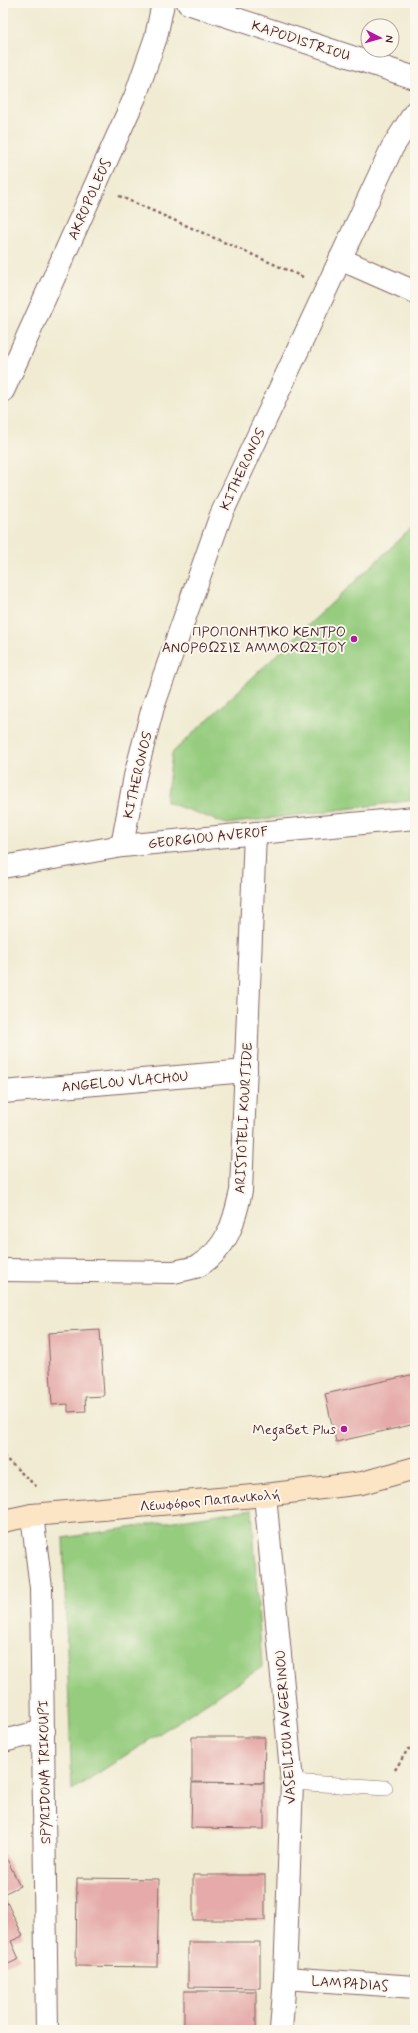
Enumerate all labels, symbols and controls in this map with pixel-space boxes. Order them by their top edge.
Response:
street label: KAPODISTRIOU [249,17,352,65]
north arrow [360,18,400,58]
text: N [382,35,396,43]
street label: AKROPOLEOS [64,156,116,243]
street label: KITHERONOS [216,425,270,513]
place label: ΠΡΟΠΟΝΗΤΙΚΟ ΚΕΝΤΡΟ ΑΝΟΡΘΩΣΙΣ ΑΜΜΟΧΩΣΤΟΥ [162,623,346,657]
marker: ΠΡΟΠΟΝΗΤΙΚΟ ΚΕΝΤΡΟ ΑΝΟΡΘΩΣΙΣ ΑΜΜΟΧΩΣΤΟΥ [349,634,359,644]
street label: KITHERONOS [119,730,157,820]
street label: GEORGIOU AVEROF [147,823,269,853]
street label: ARISTOTELI KOURTIDE [231,1042,257,1194]
street label: ANGELOU VLACHOU [61,1067,189,1097]
place label: MegaBet Plus [253,1421,336,1441]
marker: MegaBet Plus [339,1424,349,1434]
street label: Λεωφόρος Παπανικολή [139,1486,281,1516]
street label: VASEILIOU AVGERINOU [272,1649,300,1805]
street label: SPYRIDONA TRIKOUPI [35,1700,55,1844]
street label: LAMPADIAS [311,1972,389,1996]

